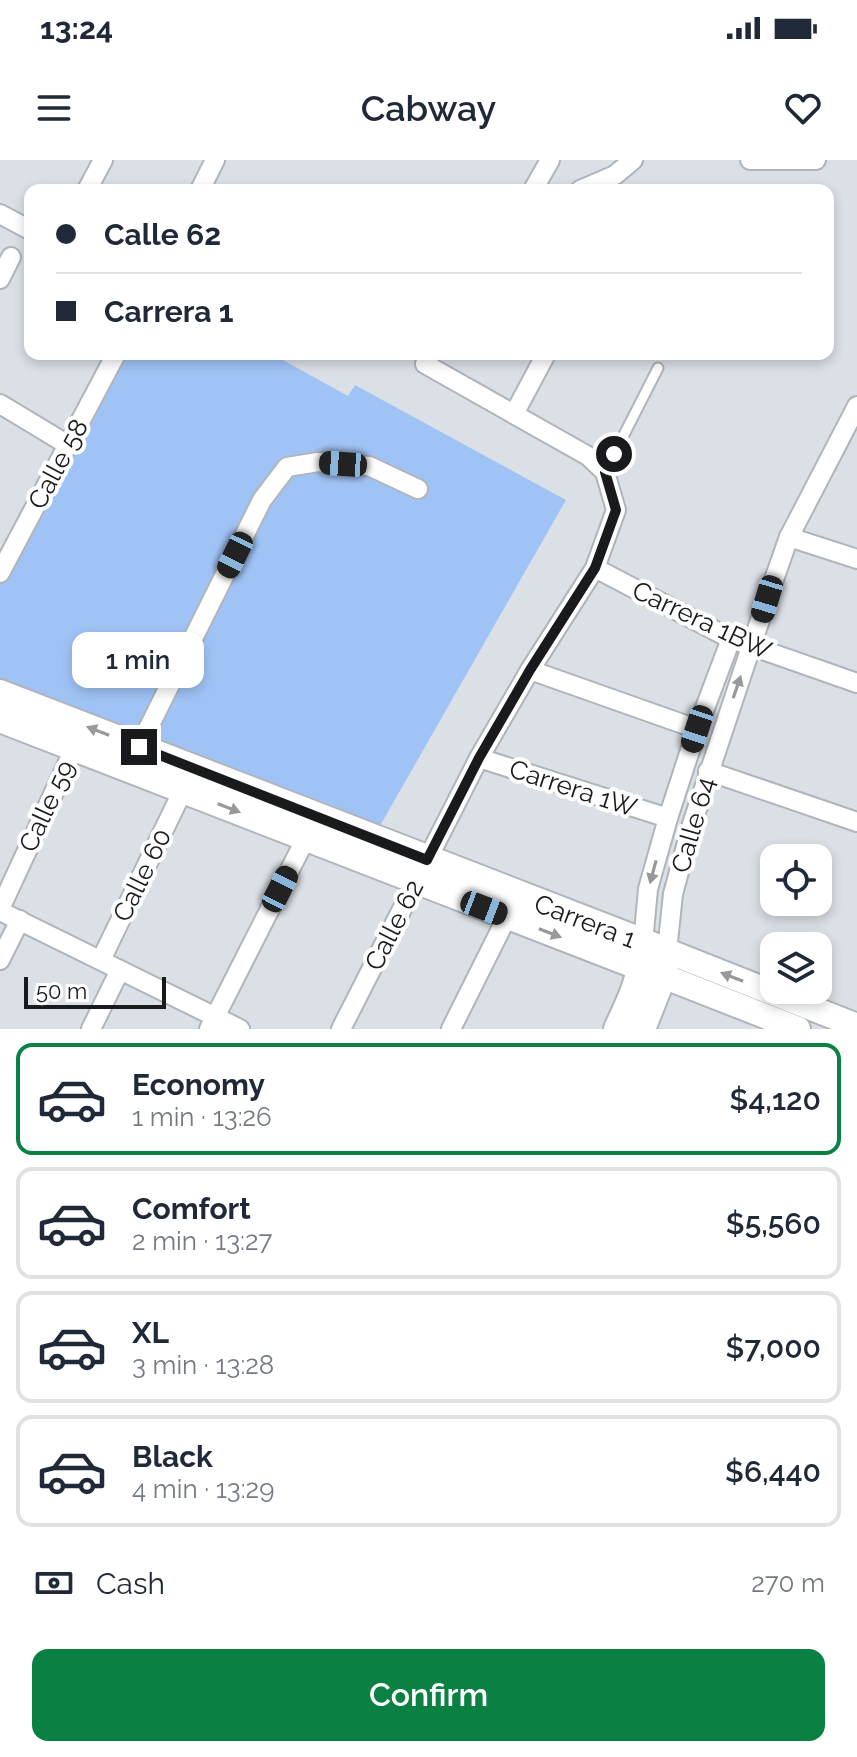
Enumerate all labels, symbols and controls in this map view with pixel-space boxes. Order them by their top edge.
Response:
text: 13:24 [40,11,113,46]
icon: menu [32,86,76,130]
icon: heart [781,86,825,130]
text: Cabway [361,87,496,129]
text: Calle 62 [104,217,221,252]
text: Carrera 1 [104,294,234,329]
street label: Calle 58 [22,414,94,514]
route start [596,436,632,472]
car [318,450,368,478]
car [214,528,256,582]
car [749,573,785,625]
street label: Carrera 1BW [628,575,776,665]
callout: 1 min [73,631,205,687]
text: 1 min [106,645,170,675]
one-way arrow [732,675,744,699]
car [678,702,716,756]
one-way arrow [86,724,110,737]
route end [121,729,157,765]
street label: Carrera 1W [506,753,640,823]
street label: Calle 59 [13,755,81,857]
street label: Calle 64 [665,774,721,876]
one-way arrow [217,802,241,815]
street label: Calle 60 [107,824,177,926]
map controls [760,844,832,1004]
button: locate [760,844,832,916]
one-way arrow [646,860,659,884]
car [258,862,302,916]
street label: Calle 62 [359,875,429,975]
car [457,888,511,928]
street label: Carrera 1 [530,888,640,954]
one-way arrow [538,927,562,940]
button: layers [760,932,832,1004]
one-way arrow [720,970,744,983]
scale bar [24,973,166,1009]
text: 50 m [36,978,87,1004]
icon: car [36,1063,108,1135]
text: Economy [132,1067,265,1102]
text: $4,120 [730,1082,821,1117]
text: 1 min · 13:26 [132,1102,272,1132]
icon: car [36,1187,108,1259]
text: Comfort [132,1191,251,1226]
text: $5,560 [726,1206,821,1241]
text: 2 min · 13:27 [132,1226,272,1256]
icon: car [36,1311,108,1383]
text: XL [132,1315,169,1350]
text: $7,000 [726,1330,821,1365]
text: 3 min · 13:28 [132,1350,274,1380]
icon: car [36,1435,108,1507]
text: Black [132,1439,213,1474]
text: $6,440 [725,1454,821,1489]
text: 4 min · 13:29 [132,1474,274,1504]
icon: cash [32,1561,76,1605]
text: Cash [96,1566,165,1601]
text: 270 m [751,1568,825,1598]
button: Confirm [32,1649,825,1741]

